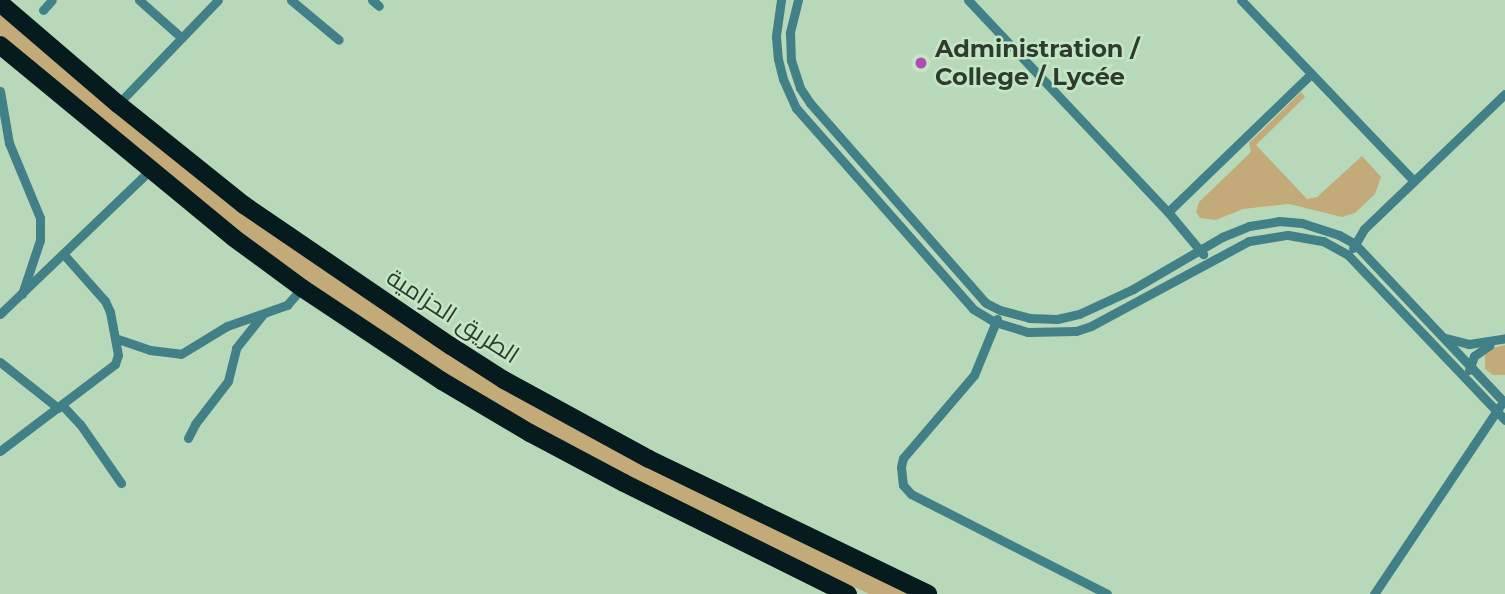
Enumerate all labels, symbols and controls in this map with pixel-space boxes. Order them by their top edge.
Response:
place label: Administration / College / Lycée [935,35,1140,91]
marker: Administration / College / Lycée [913,55,929,71]
street label: الطريق الحزامية [381,263,525,369]

